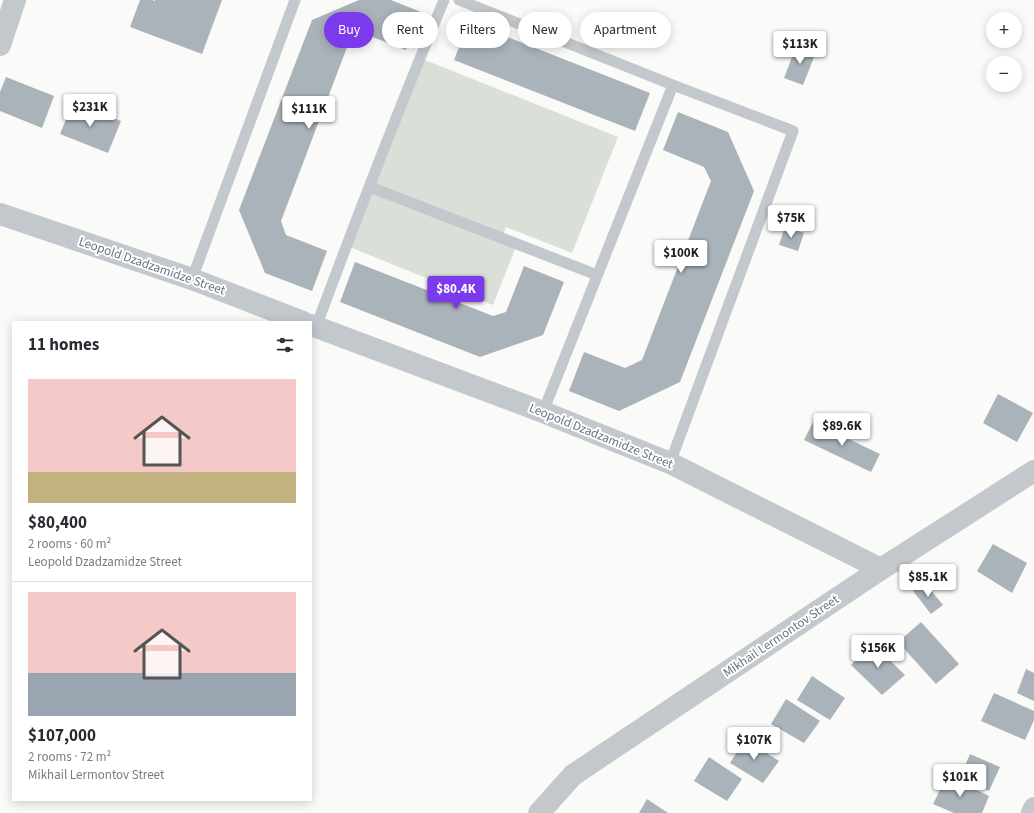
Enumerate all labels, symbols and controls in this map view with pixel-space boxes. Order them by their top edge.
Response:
chip: Buy [324,12,374,48]
chip: Rent [382,12,438,48]
chip: Filters [446,12,510,48]
chip: New [518,12,572,48]
chip: Apartment [580,12,671,48]
map controls [986,12,1022,92]
button: + [986,12,1022,48]
pin: $113K [772,31,828,65]
text: $113K [782,35,818,53]
button: − [986,56,1022,92]
pin: $231K [62,94,118,128]
pin: $111K [281,96,337,130]
text: $231K [72,98,108,116]
text: $111K [291,100,327,118]
pin: $75K [767,205,815,239]
text: $75K [777,209,805,227]
street label: Leopold Dzadzamidze Street [76,232,228,300]
pin: $100K [653,240,709,274]
text: $100K [663,244,699,262]
pin: $80.4K [423,276,489,310]
text: $80.4K [436,280,476,298]
text: 11 homes [28,333,99,357]
icon: filters [274,334,296,356]
street label: Leopold Dzadzamidze Street [526,399,676,473]
icon: home [126,405,198,477]
pin: $89.6K [809,413,875,447]
text: $89.6K [822,417,862,435]
text: $80,400 [28,511,87,535]
text: 2 rooms · 60 m² [28,535,111,553]
text: Leopold Dzadzamidze Street [28,553,182,571]
pin: $85.1K [895,564,961,598]
text: $85.1K [908,568,948,586]
street label: Mikhail Lermontov Street [719,590,843,682]
icon: home [126,618,198,690]
pin: $156K [850,635,906,669]
text: $156K [860,639,896,657]
text: $107,000 [28,724,96,748]
pin: $107K [726,727,782,761]
text: $107K [736,731,772,749]
text: 2 rooms · 72 m² [28,748,111,766]
pin: $101K [932,764,988,798]
text: Mikhail Lermontov Street [28,766,164,784]
text: $101K [942,768,978,786]

